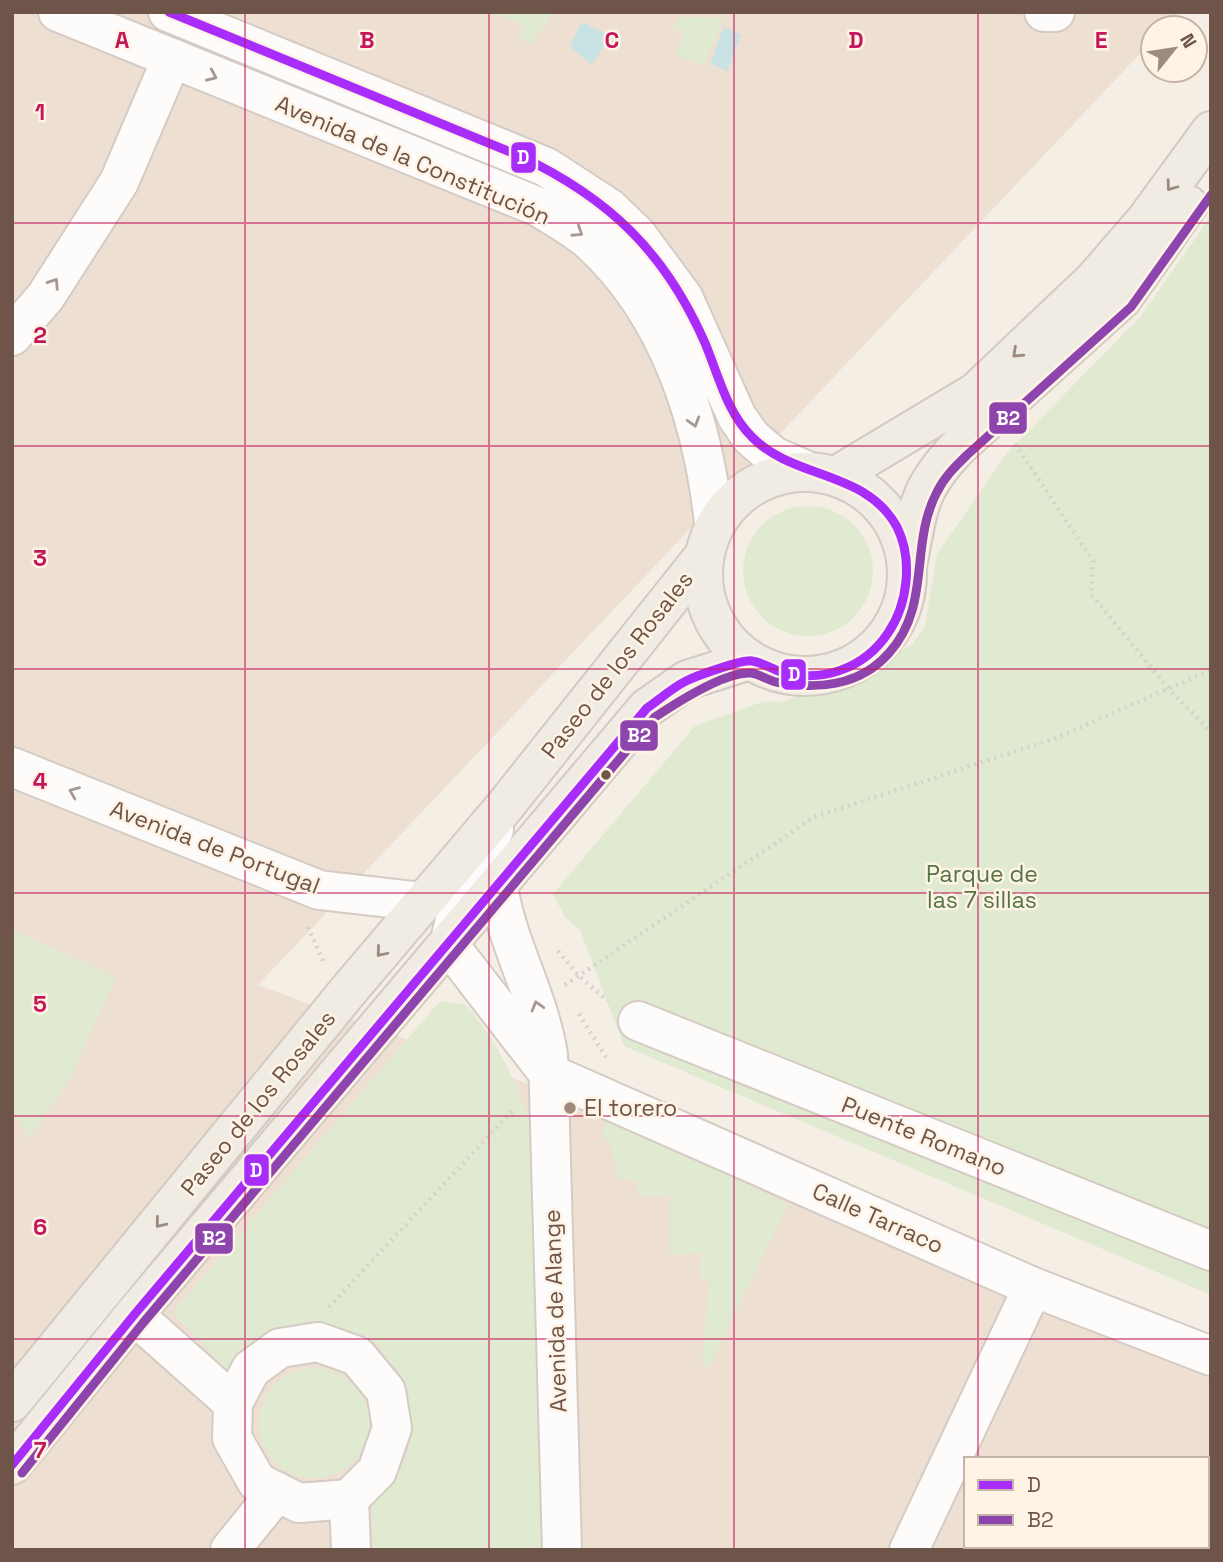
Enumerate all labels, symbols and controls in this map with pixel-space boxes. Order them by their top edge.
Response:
north arrow [1139,14,1209,84]
text: A [115,25,130,55]
text: B [359,25,375,55]
text: C [605,25,619,55]
text: D [848,25,864,55]
text: E [1095,25,1107,55]
text: N [1174,29,1202,53]
one-way arrow [204,68,217,82]
street label: Avenida de la Constitución [271,88,555,232]
text: 1 [35,97,45,127]
line badge: D [510,141,537,174]
text: D [517,145,529,170]
one-way arrow [1167,178,1179,191]
one-way arrow [570,224,583,237]
one-way arrow [46,277,59,290]
text: 2 [33,320,47,350]
one-way arrow [1012,345,1025,357]
line badge: B2 [988,401,1028,435]
text: B2 [996,406,1020,431]
one-way arrow [686,416,701,428]
text: 3 [33,543,47,573]
street label: Paseo de los Rosales [534,565,700,765]
line badge: D [780,658,807,691]
text: D [788,662,800,687]
line badge: B2 [619,719,659,752]
text: B2 [627,723,651,748]
text: 4 [33,766,48,796]
unlabelled marker [599,768,613,782]
one-way arrow [68,786,80,800]
street label: Avenida de Portugal [106,793,324,901]
park label: Parque de las 7 sillas [926,859,1038,915]
one-way arrow [377,944,389,957]
text: 5 [33,989,47,1019]
one-way arrow [530,1000,545,1012]
street label: Paseo de los Rosales [174,1004,342,1202]
street label: Puente Romano [837,1089,1011,1183]
place label: El torero [584,1093,677,1123]
marker: El torero [562,1100,578,1116]
line badge: D [243,1153,270,1187]
text: D [250,1158,262,1183]
street label: Calle Tarraco [808,1176,948,1260]
street label: Avenida de Alange [536,1209,574,1413]
text: 6 [33,1212,47,1242]
one-way arrow [156,1215,168,1228]
line badge: B2 [194,1222,234,1255]
text: B2 [202,1226,226,1251]
text: 7 [34,1435,47,1465]
legend [964,1457,1209,1548]
text: D [1027,1471,1041,1498]
text: B2 [1027,1506,1054,1533]

